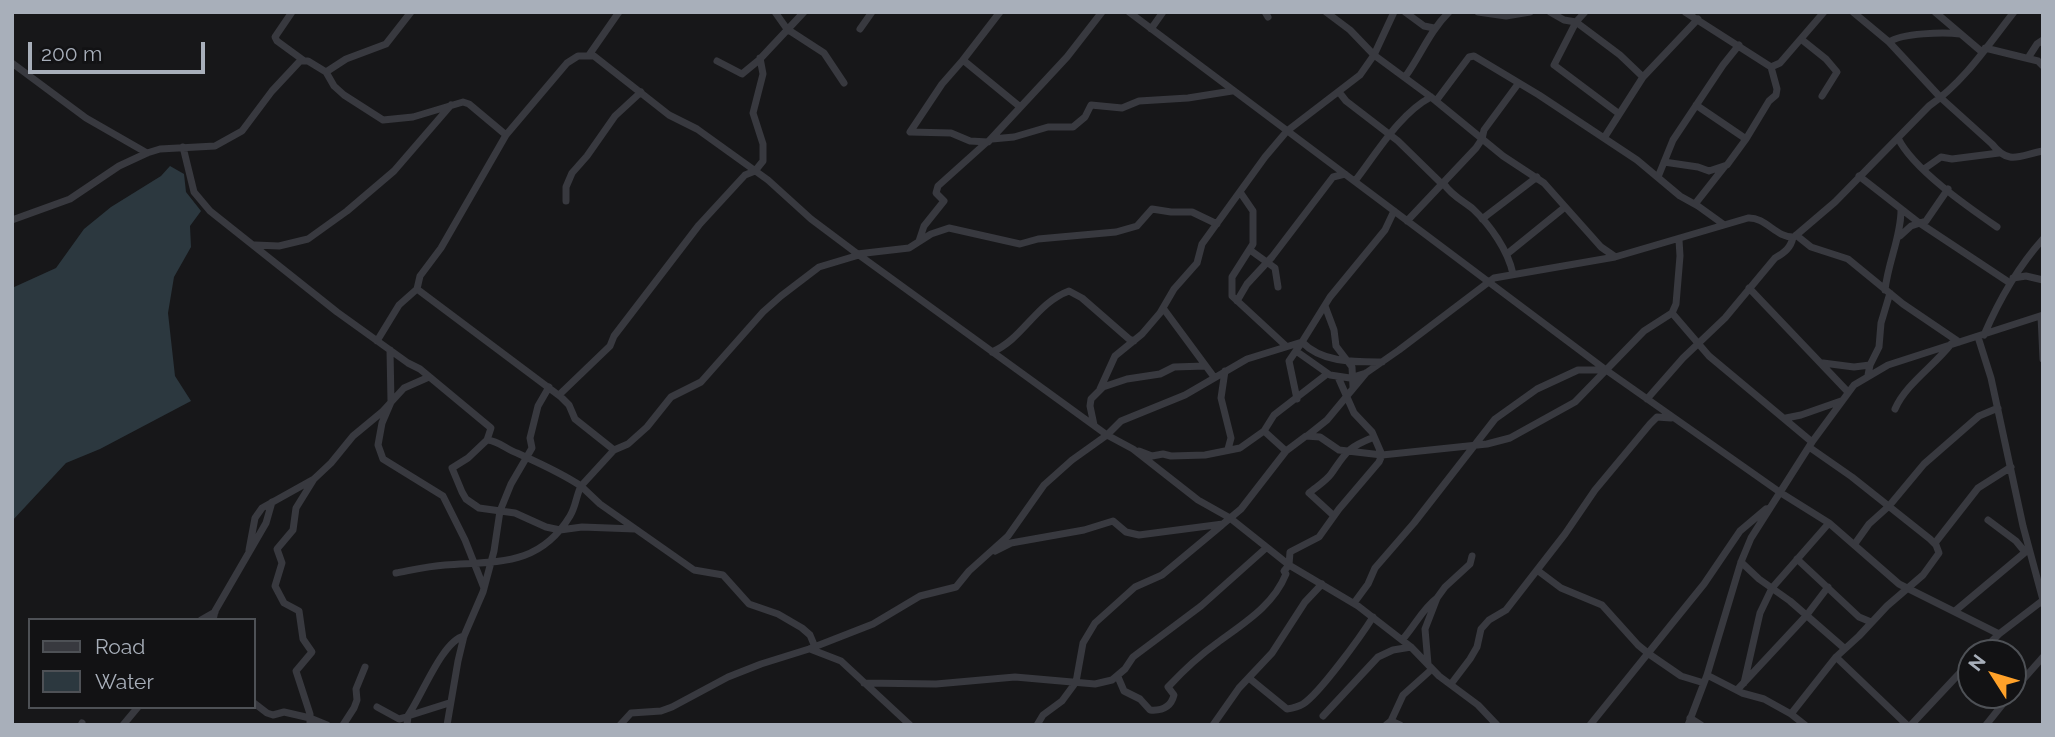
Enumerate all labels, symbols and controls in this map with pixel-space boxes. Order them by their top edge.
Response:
scale bar [32,28,208,72]
text: 200 m [41,41,102,66]
legend [28,618,256,709]
text: Road [95,634,145,659]
north arrow [1957,639,2027,709]
text: N [1964,650,1990,675]
text: Water [95,669,154,694]

